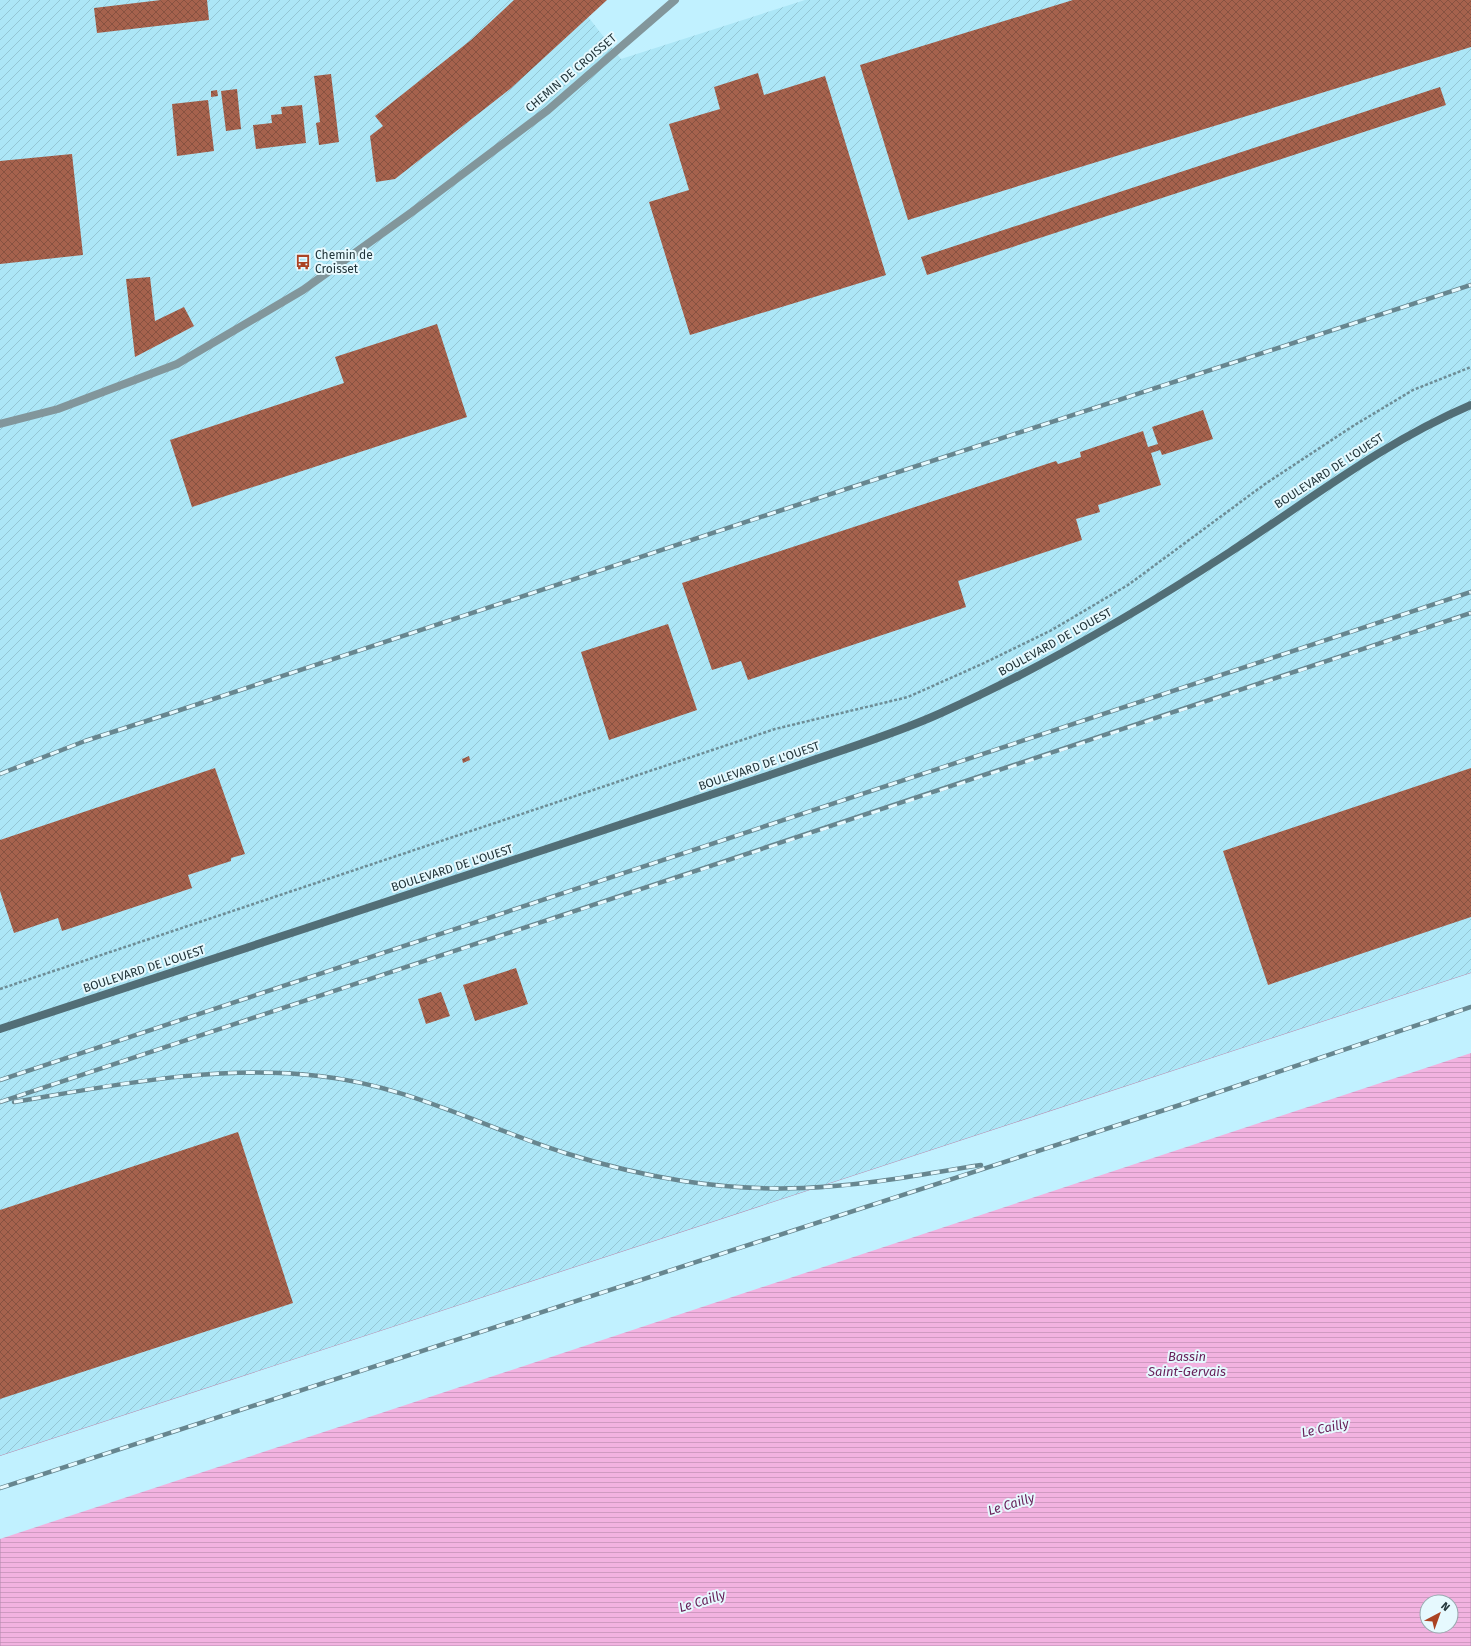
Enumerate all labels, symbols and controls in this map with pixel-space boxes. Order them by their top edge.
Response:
street label: CHEMIN DE CROISSET [523,30,620,115]
place label: Chemin de Croisset [315,248,373,276]
bus stop icon: Chemin de Croisset [294,253,312,271]
street label: BOULEVARD DE L'OUEST [1272,430,1387,512]
street label: BOULEVARD DE L'OUEST [996,605,1115,679]
street label: BOULEVARD DE L'OUEST [697,738,822,793]
street label: BOULEVARD DE L'OUEST [389,841,515,894]
street label: BOULEVARD DE L'OUEST [81,942,207,995]
water label: Bassin Saint-Gervais [1147,1349,1226,1379]
water label: Le Cailly [1300,1416,1351,1440]
water label: Le Cailly [986,1490,1037,1518]
water label: Le Cailly [677,1587,728,1615]
north arrow [1419,1594,1459,1634]
text: N [1438,1600,1452,1614]

